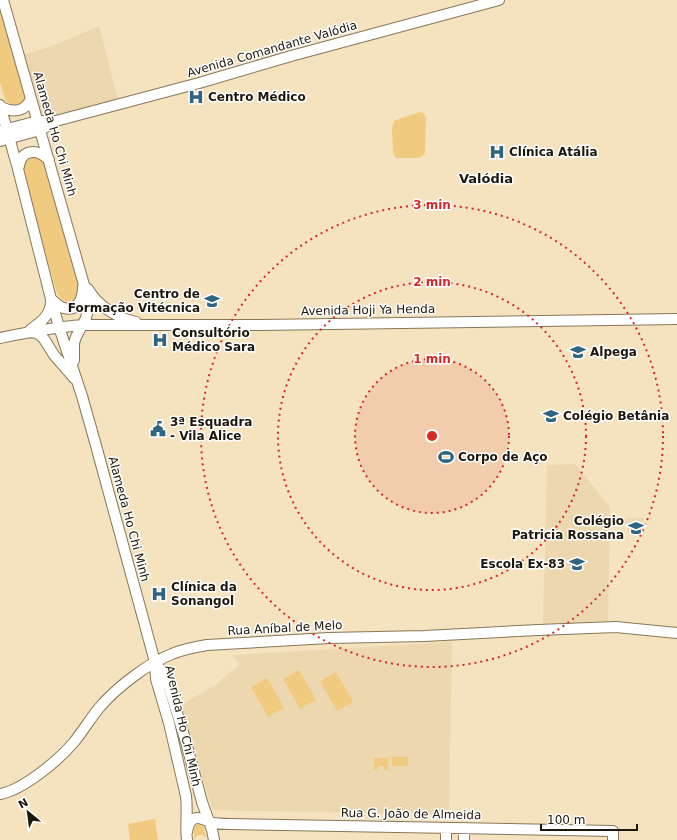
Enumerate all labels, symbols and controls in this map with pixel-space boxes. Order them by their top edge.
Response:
street label: Avenida Comandante Valódia [185,18,359,80]
street label: Alameda Ho Chi Minh [30,70,80,198]
hospital icon: Centro Médico [187,88,205,106]
place label: Centro Médico [208,90,306,104]
hospital icon: Clínica Atália [488,143,506,161]
place label: Clínica Atália [509,145,598,159]
district label: Valódia [459,171,513,186]
text: 3 min [413,198,451,212]
text: 2 min [413,275,451,289]
place label: Centro de Formação Vitécnica [68,287,200,315]
school or university icon: Centro de Formação Vitécnica [203,292,221,310]
street label: Avenida Hoji Ya Henda [301,302,435,318]
place label: Consultório Médico Sara [172,326,255,354]
hospital icon: Consultório Médico Sara [151,331,169,349]
school or university icon: Alpega [569,343,587,361]
place label: Alpega [590,345,637,359]
text: 1 min [413,352,451,366]
school or university icon: Colégio Betânia [542,407,560,425]
place label: Colégio Betânia [563,409,669,423]
place label: 3ª Esquadra - Vila Alice [170,415,252,443]
public building icon: 3ª Esquadra - Vila Alice [149,420,167,438]
centre of rings [425,429,439,443]
sports icon: Corpo de Aço [437,448,455,466]
place label: Corpo de Aço [458,450,548,464]
street label: Alameda Ho Chi Minh [106,455,152,583]
place label: Colégio Patricia Rossana [512,514,624,542]
school or university icon: Colégio Patricia Rossana [627,519,645,537]
school or university icon: Escola Ex-83 [568,555,586,573]
place label: Escola Ex-83 [480,557,565,571]
place label: Clínica da Sonangol [171,580,237,608]
hospital icon: Clínica da Sonangol [150,585,168,603]
street label: Rua Aníbal de Melo [227,618,343,638]
street label: Avenida Ho Chi Minh [162,664,204,788]
north arrow [8,792,48,832]
text: N [16,796,31,812]
street label: Rua G. João de Almeida [341,806,481,822]
scale bar [541,806,637,832]
text: 100 m [547,813,585,827]

